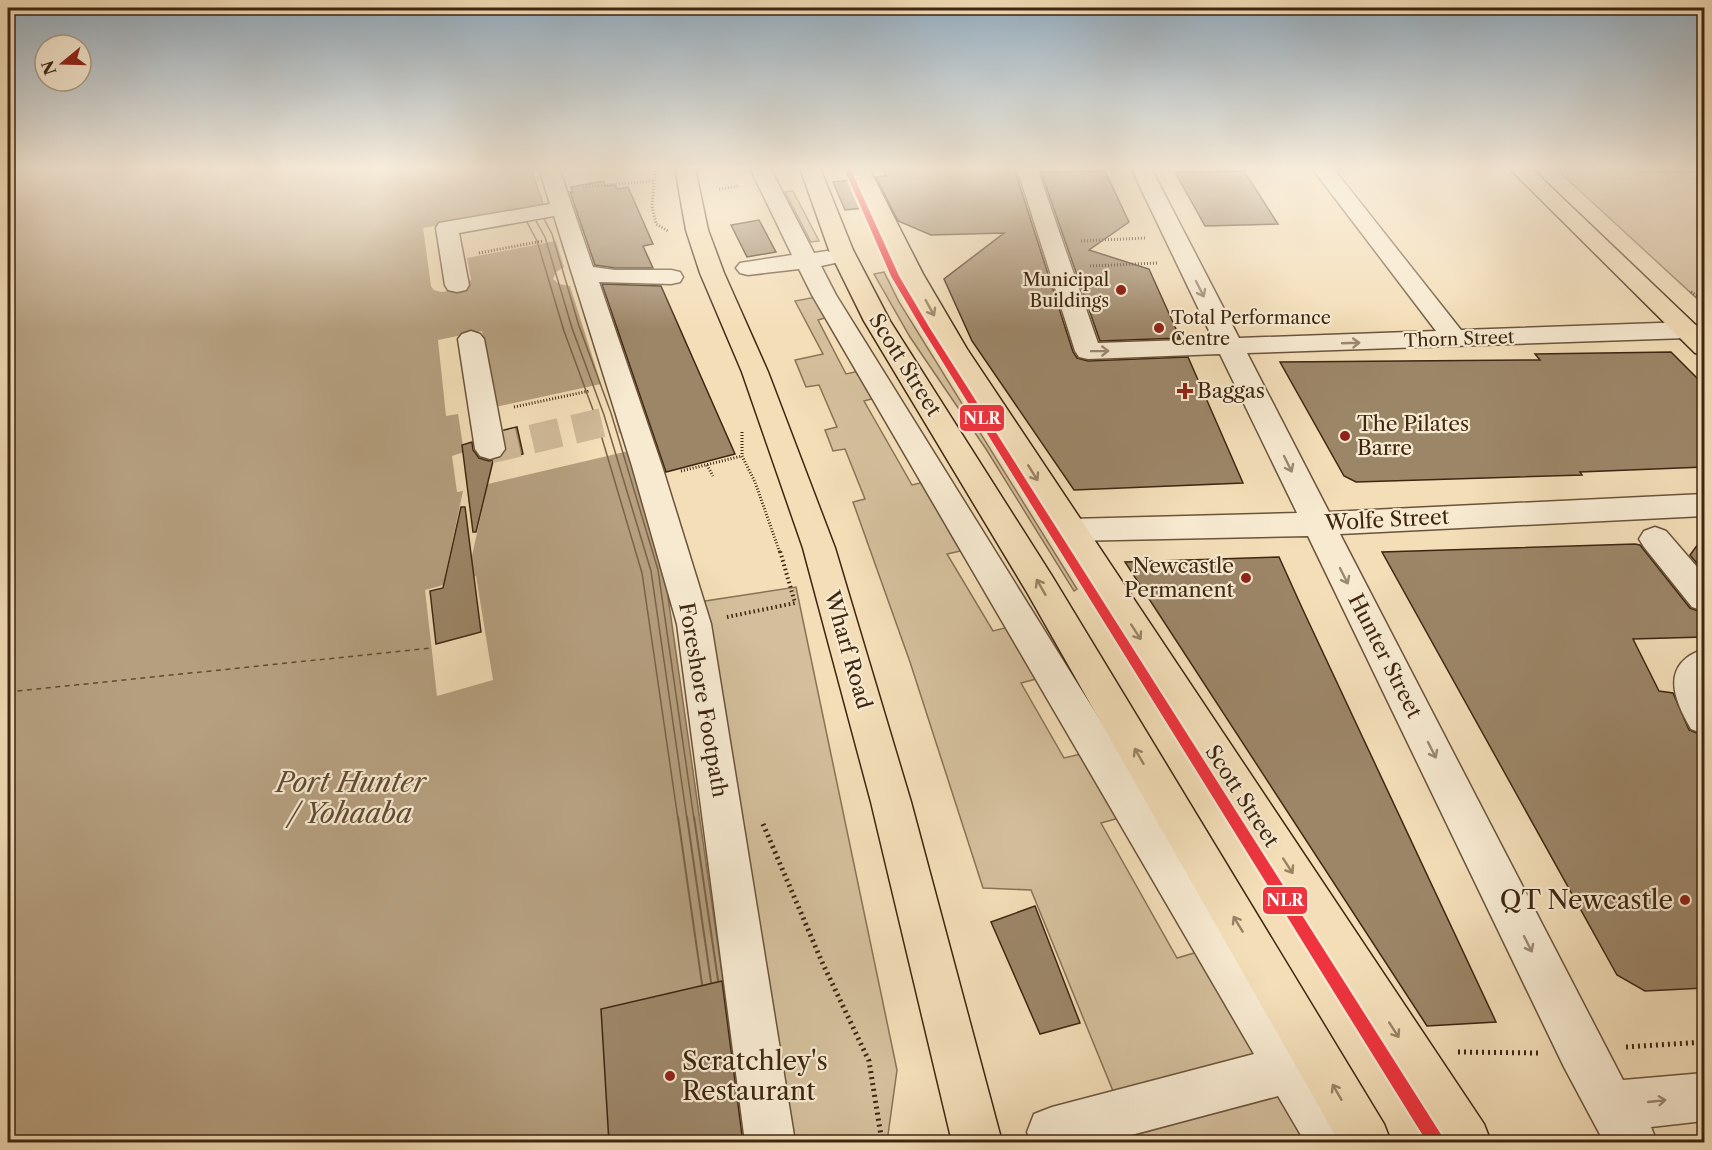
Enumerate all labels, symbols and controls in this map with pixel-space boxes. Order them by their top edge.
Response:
north arrow [33,33,93,93]
text: N [37,58,61,78]
place label: Municipal Buildings [1022,269,1109,312]
one-way arrow [1195,280,1207,298]
marker: Municipal Buildings [1114,283,1128,297]
one-way arrow [924,299,936,316]
place label: Total Performance Centre [1171,307,1331,350]
street label: Scott Street [864,309,947,421]
marker: Total Performance Centre [1152,321,1166,335]
street label: Thorn Street [1403,326,1515,352]
one-way arrow [1341,337,1361,348]
one-way arrow [1090,345,1110,357]
place label: Baggas [1197,378,1265,403]
marker: Baggas [1178,384,1192,398]
line badge: NLR [959,404,1005,432]
text: NLR [963,408,1001,428]
place label: The Pilates Barre [1357,411,1469,460]
marker: The Pilates Barre [1338,429,1352,443]
one-way arrow [1283,454,1294,472]
one-way arrow [1028,464,1040,481]
street label: Wolfe Street [1323,504,1450,535]
place label: Newcastle Permanent [1124,553,1235,602]
one-way arrow [1339,567,1351,585]
marker: Newcastle Permanent [1239,571,1253,585]
one-way arrow [1035,579,1047,596]
street label: Wharf Road [819,587,877,712]
street label: Hunter Street [1343,589,1428,723]
street label: Foreshore Footpath [674,600,733,799]
one-way arrow [1130,623,1142,640]
street label: Scott Street [1200,740,1285,852]
one-way arrow [1426,741,1438,759]
one-way arrow [1133,747,1145,764]
water label: Port Hunter / Yohaaba [274,766,427,830]
one-way arrow [1281,858,1294,875]
place label: QT Newcastle [1500,884,1673,916]
line badge: NLR [1262,886,1308,915]
text: NLR [1266,890,1304,910]
marker: QT Newcastle [1678,893,1692,907]
one-way arrow [1232,916,1244,933]
one-way arrow [1523,934,1534,952]
one-way arrow [1388,1021,1400,1038]
place label: Scratchley's Restaurant [682,1045,828,1107]
marker: Scratchley's Restaurant [663,1069,677,1083]
one-way arrow [1331,1084,1343,1101]
one-way arrow [1647,1095,1667,1106]

